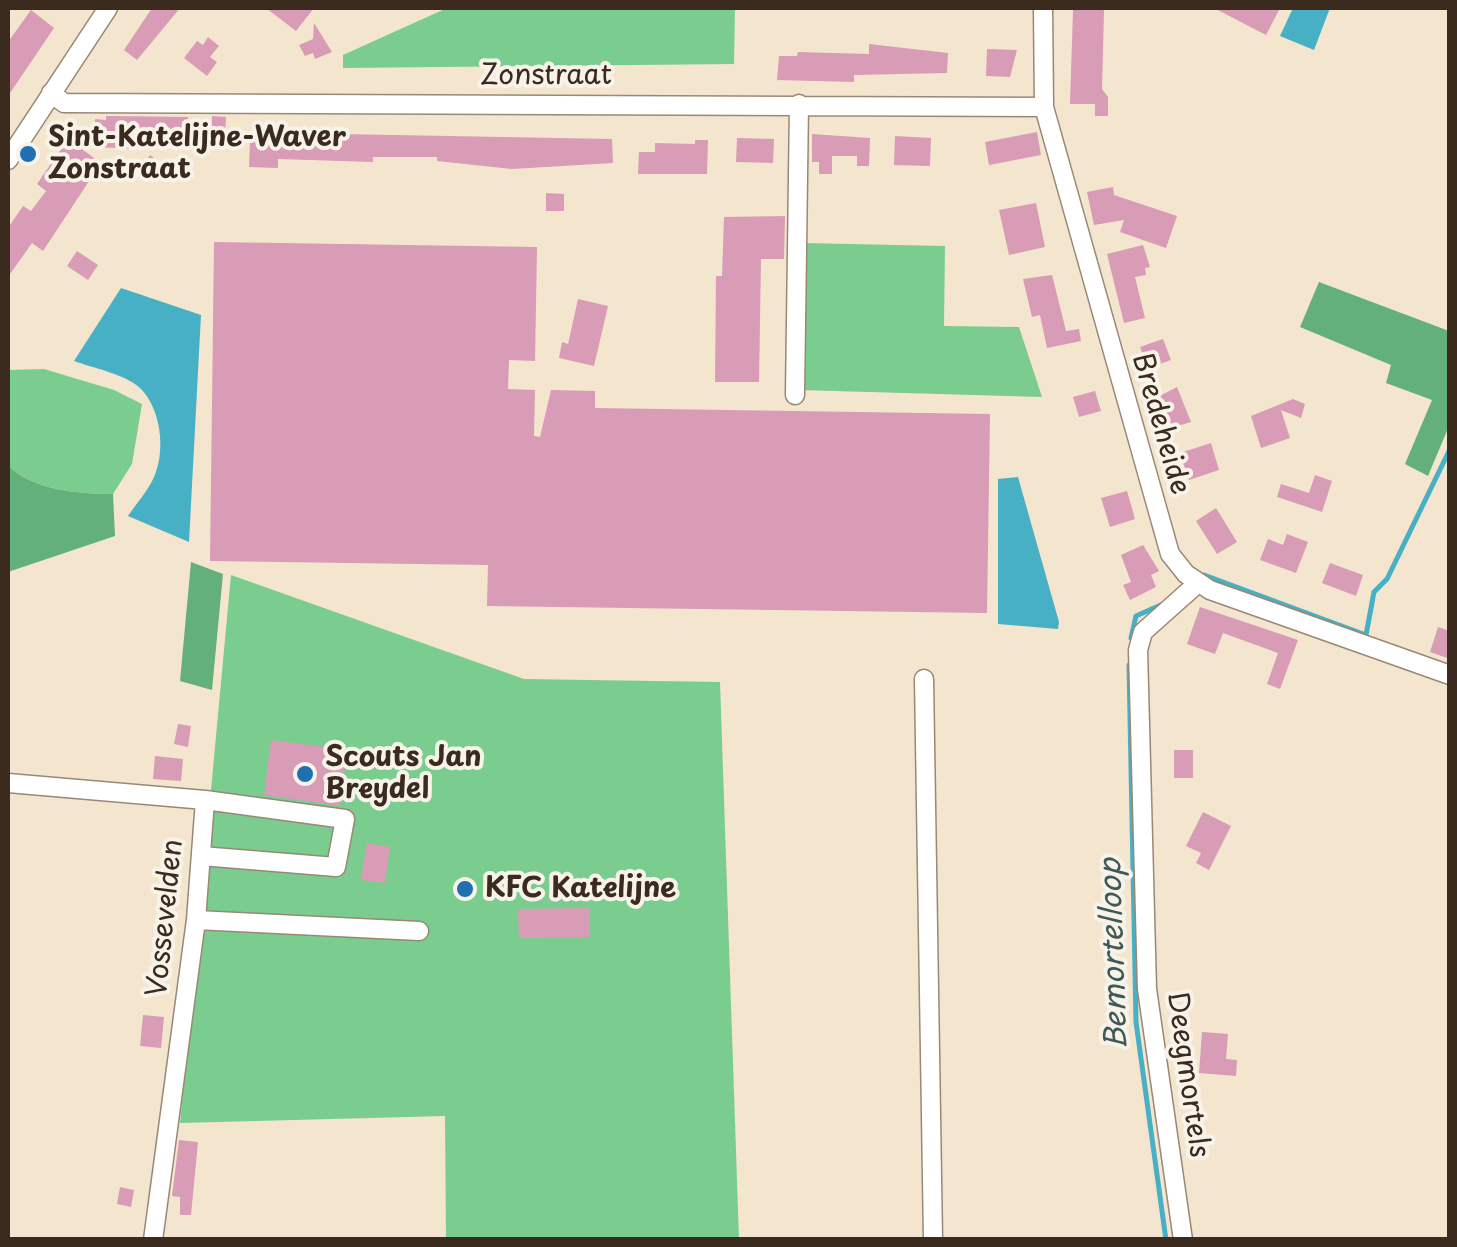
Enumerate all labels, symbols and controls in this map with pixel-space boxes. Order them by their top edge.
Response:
street label: Zonstraat [480,59,612,93]
place label: Sint-Katelijne-Waver Zonstraat [48,121,346,187]
marker: Sint-Katelijne-Waver Zonstraat [17,143,39,165]
street label: Bredeheide [1124,350,1196,498]
place label: Scouts Jan Breydel [325,741,482,807]
marker: Scouts Jan Breydel [294,763,316,785]
street label: Vossevelden [141,838,191,998]
water label: Bemortelloop [1094,858,1136,1050]
place label: KFC Katelijne [485,872,676,906]
marker: KFC Katelijne [454,878,476,900]
street label: Deegmortels [1159,990,1215,1160]

